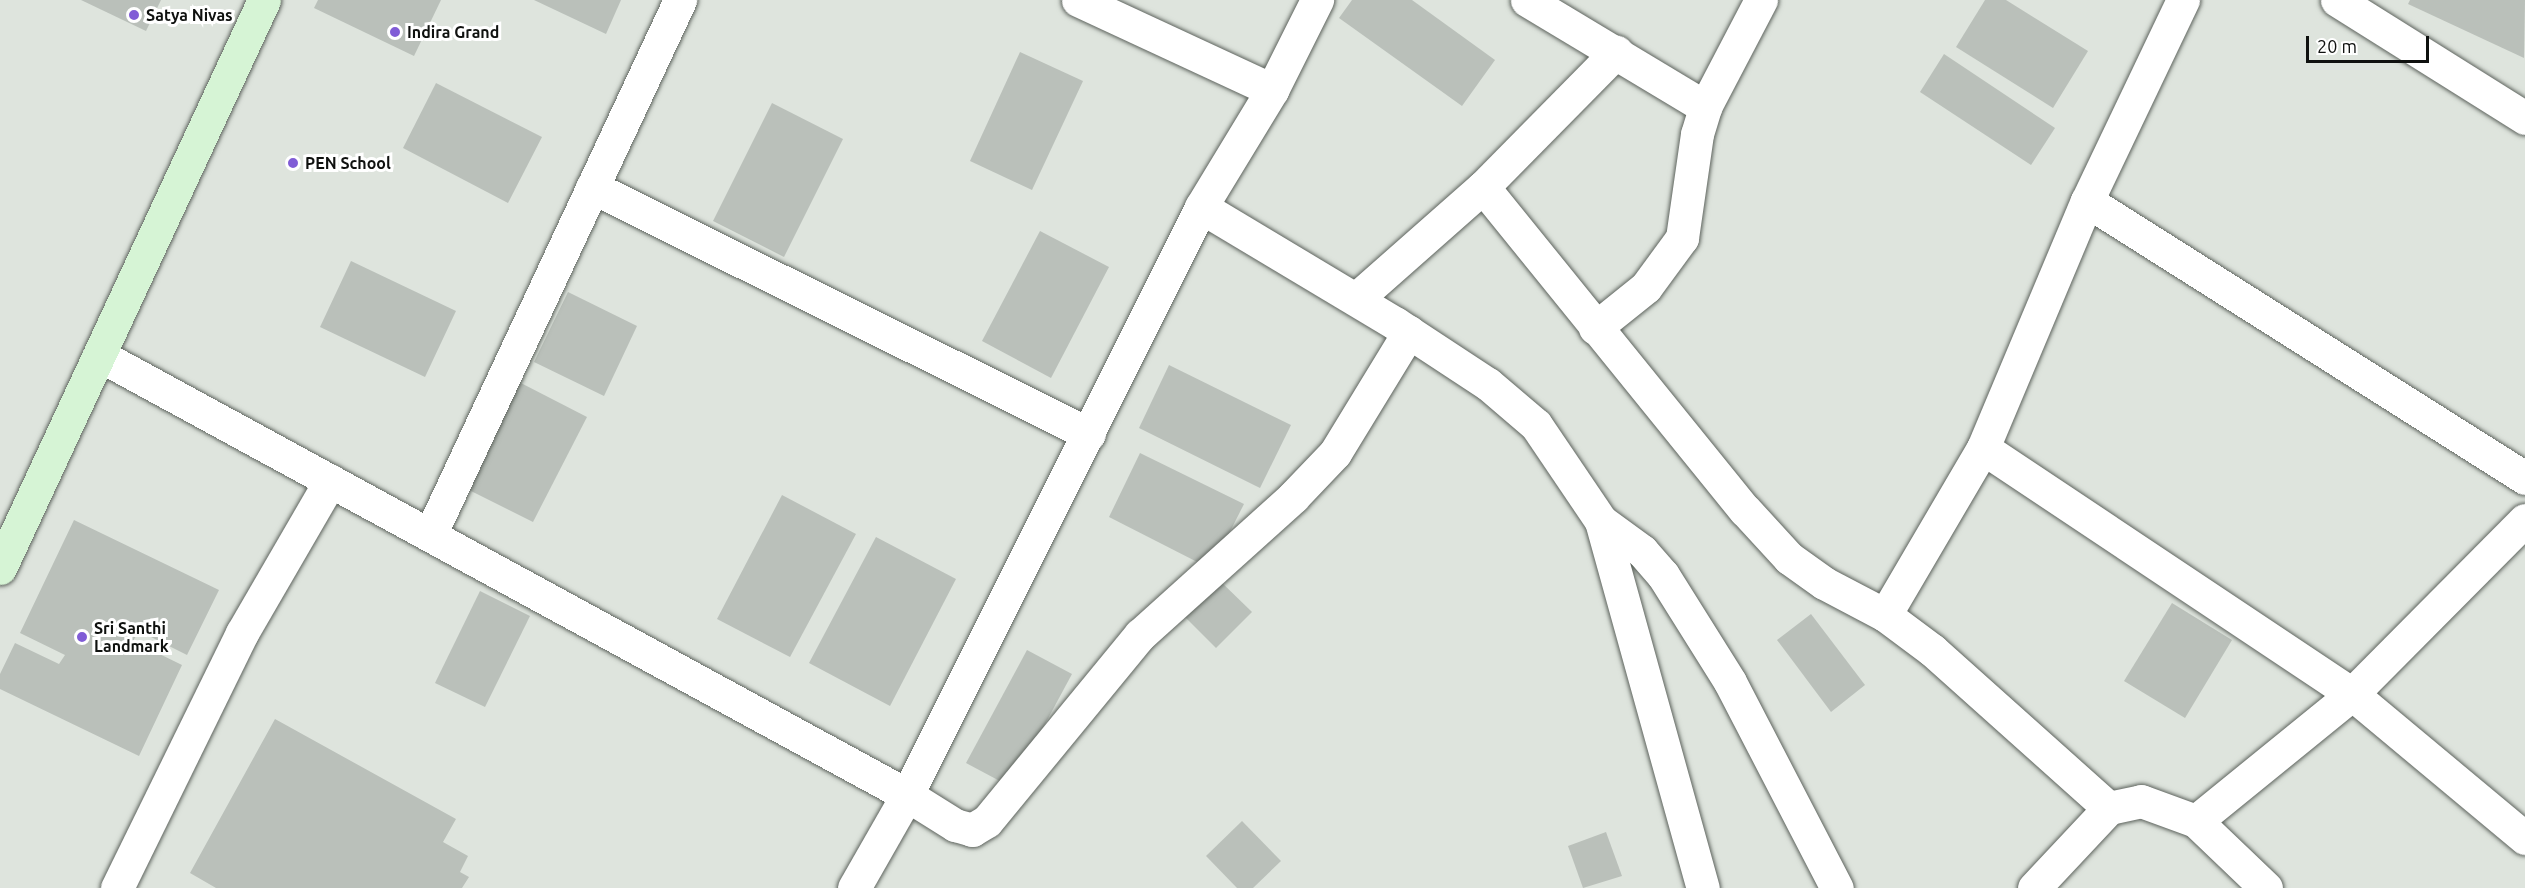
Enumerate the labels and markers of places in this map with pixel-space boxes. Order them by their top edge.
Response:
place label: Satya Nivas [146,5,233,25]
marker: Satya Nivas [127,8,141,22]
place label: Indira Grand [407,22,499,42]
marker: Indira Grand [388,25,402,39]
place label: PEN School [305,153,391,173]
marker: PEN School [286,156,300,170]
place label: Sri Santhi Landmark [94,618,169,656]
marker: Sri Santhi Landmark [75,630,89,644]

